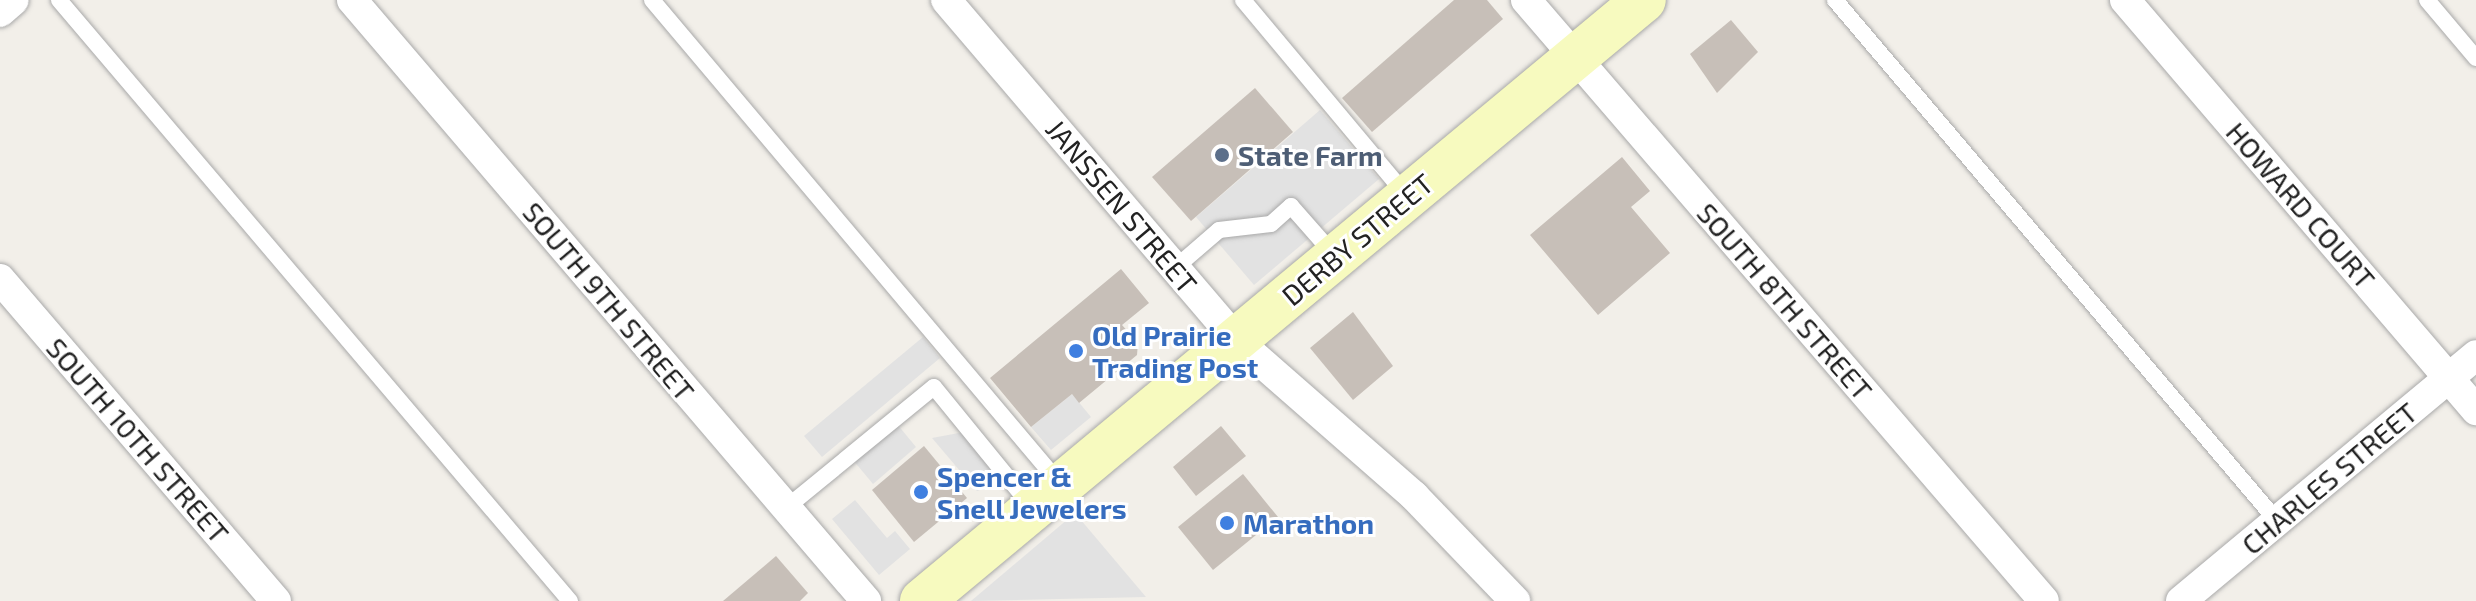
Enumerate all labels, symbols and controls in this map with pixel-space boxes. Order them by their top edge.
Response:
street label: JANSSEN STREET [1039,112,1205,300]
street label: HOWARD COURT [2220,115,2382,295]
place label: State Farm [1238,138,1383,172]
marker: State Farm [1213,146,1231,164]
street label: DERBY STREET [1274,166,1440,312]
street label: SOUTH 9TH STREET [516,195,702,407]
street label: SOUTH 8TH STREET [1691,196,1879,406]
place label: Old Prairie Trading Post [1092,318,1258,384]
street label: SOUTH 10TH STREET [40,331,236,549]
marker: Old Prairie Trading Post [1067,342,1085,360]
street label: CHARLES STREET [2235,395,2423,561]
place label: Spencer & Snell Jewelers [937,459,1128,525]
marker: Spencer & Snell Jewelers [912,483,930,501]
place label: Marathon [1243,506,1374,540]
marker: Marathon [1218,514,1236,532]

